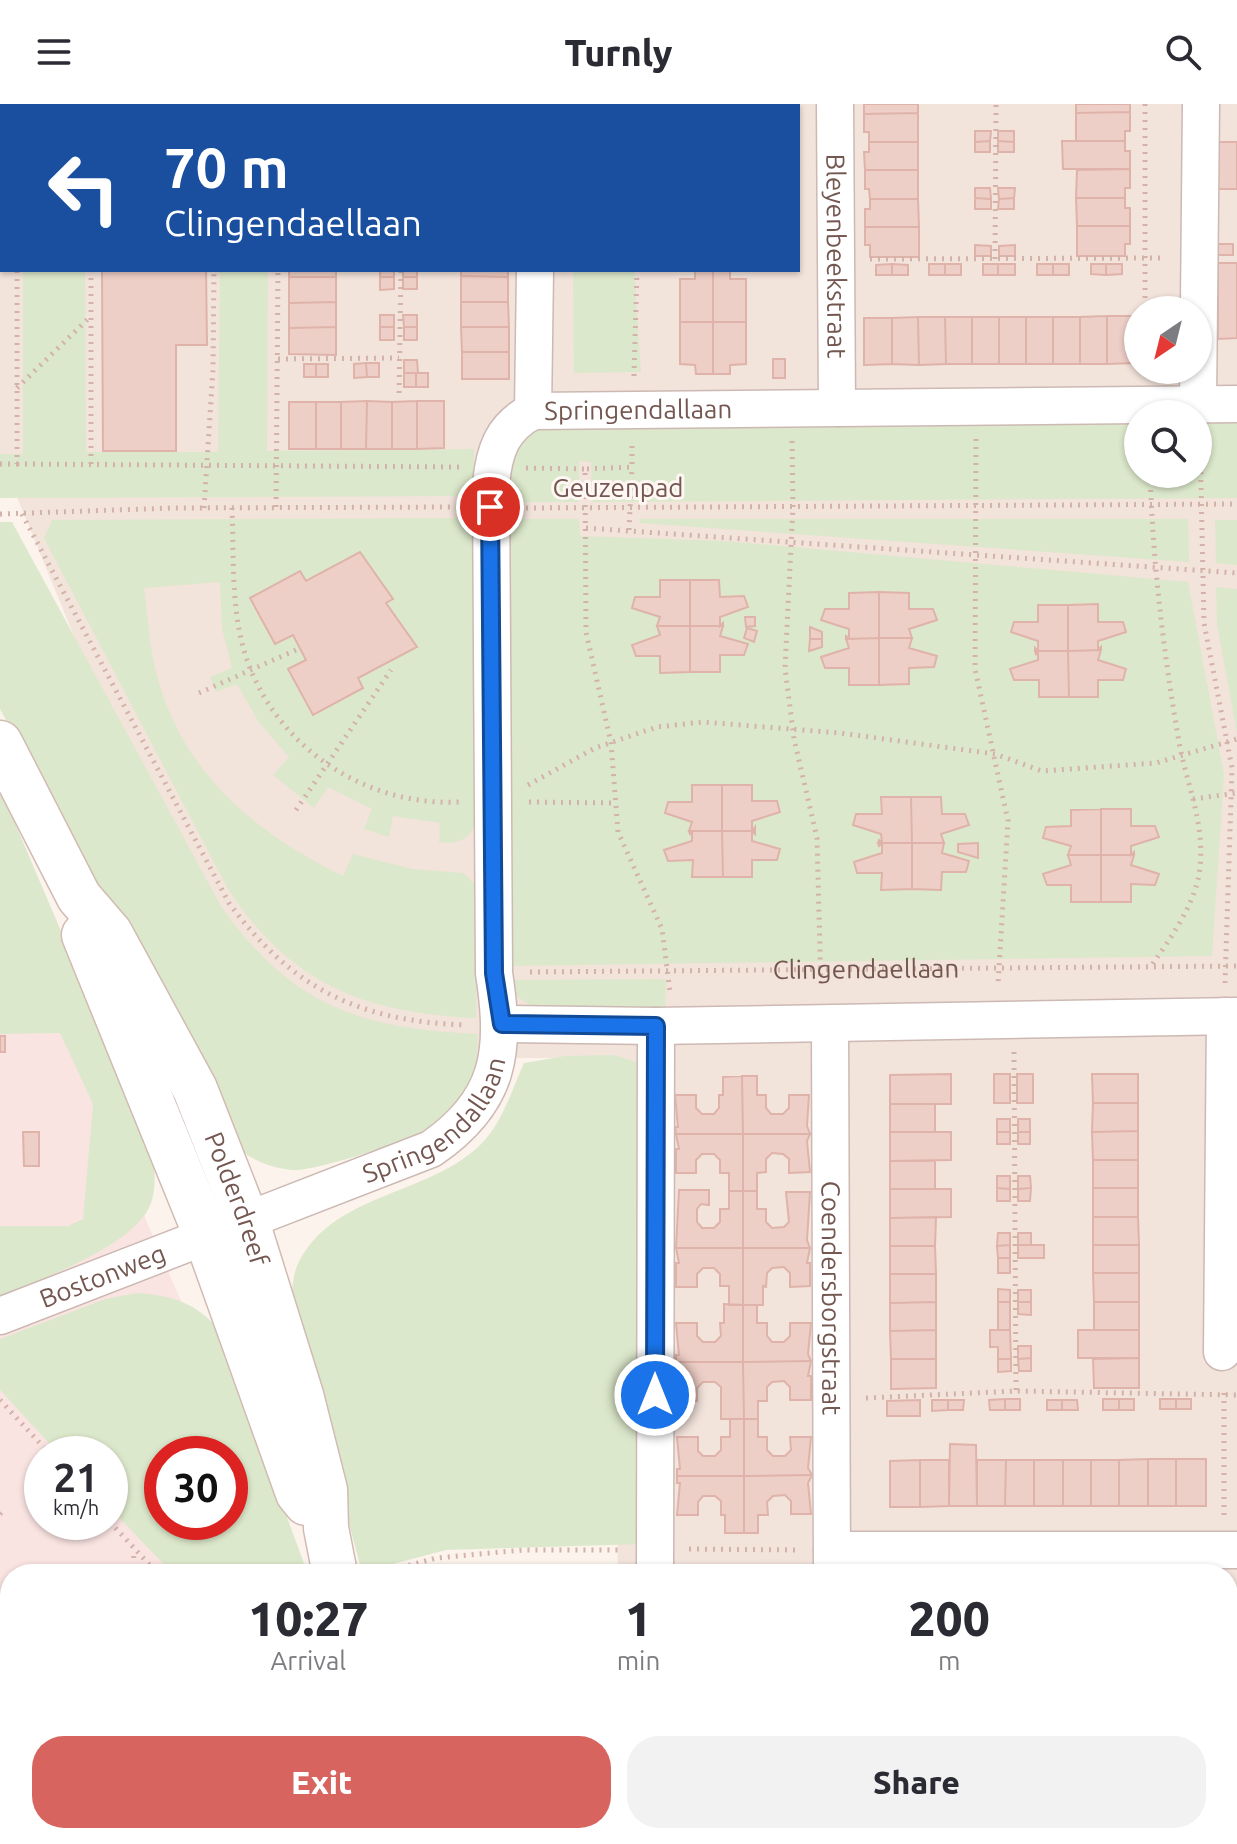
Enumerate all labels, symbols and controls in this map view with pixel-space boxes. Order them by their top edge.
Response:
icon: menu [32,30,76,74]
icon: search [1161,30,1205,74]
text: Turnly [565,32,672,73]
icon: left [32,136,136,240]
text: 70 m [164,136,289,199]
street label: Bleyenbeekstraat [821,154,852,358]
text: Clingendaellaan [164,202,422,243]
north arrow [1124,296,1212,384]
map controls [1124,296,1212,488]
street label: Springendallaan [544,394,732,425]
button: search [1124,400,1212,488]
pin [456,473,524,541]
street label: Geuzenpad [552,473,684,502]
icon: arrive [468,485,512,529]
street label: Clingendaellaan [773,953,959,984]
street label: Springendallaan [358,1054,511,1188]
street label: Polderdreef [199,1128,275,1270]
street label: Coendersborgstraat [817,1181,846,1415]
street label: Bostonweg [35,1238,170,1313]
position arrow [613,1353,697,1437]
speed limit sign: 30 [144,1436,248,1540]
text: 21 [53,1455,99,1500]
text: km/h [53,1496,99,1519]
text: 10:27 [248,1591,368,1645]
text: 1 [625,1591,652,1645]
text: 200 [909,1591,990,1645]
text: Arrival [270,1646,346,1675]
text: min [617,1646,660,1675]
text: m [938,1646,960,1675]
button: Exit [32,1736,611,1828]
button: Share [627,1736,1206,1828]

